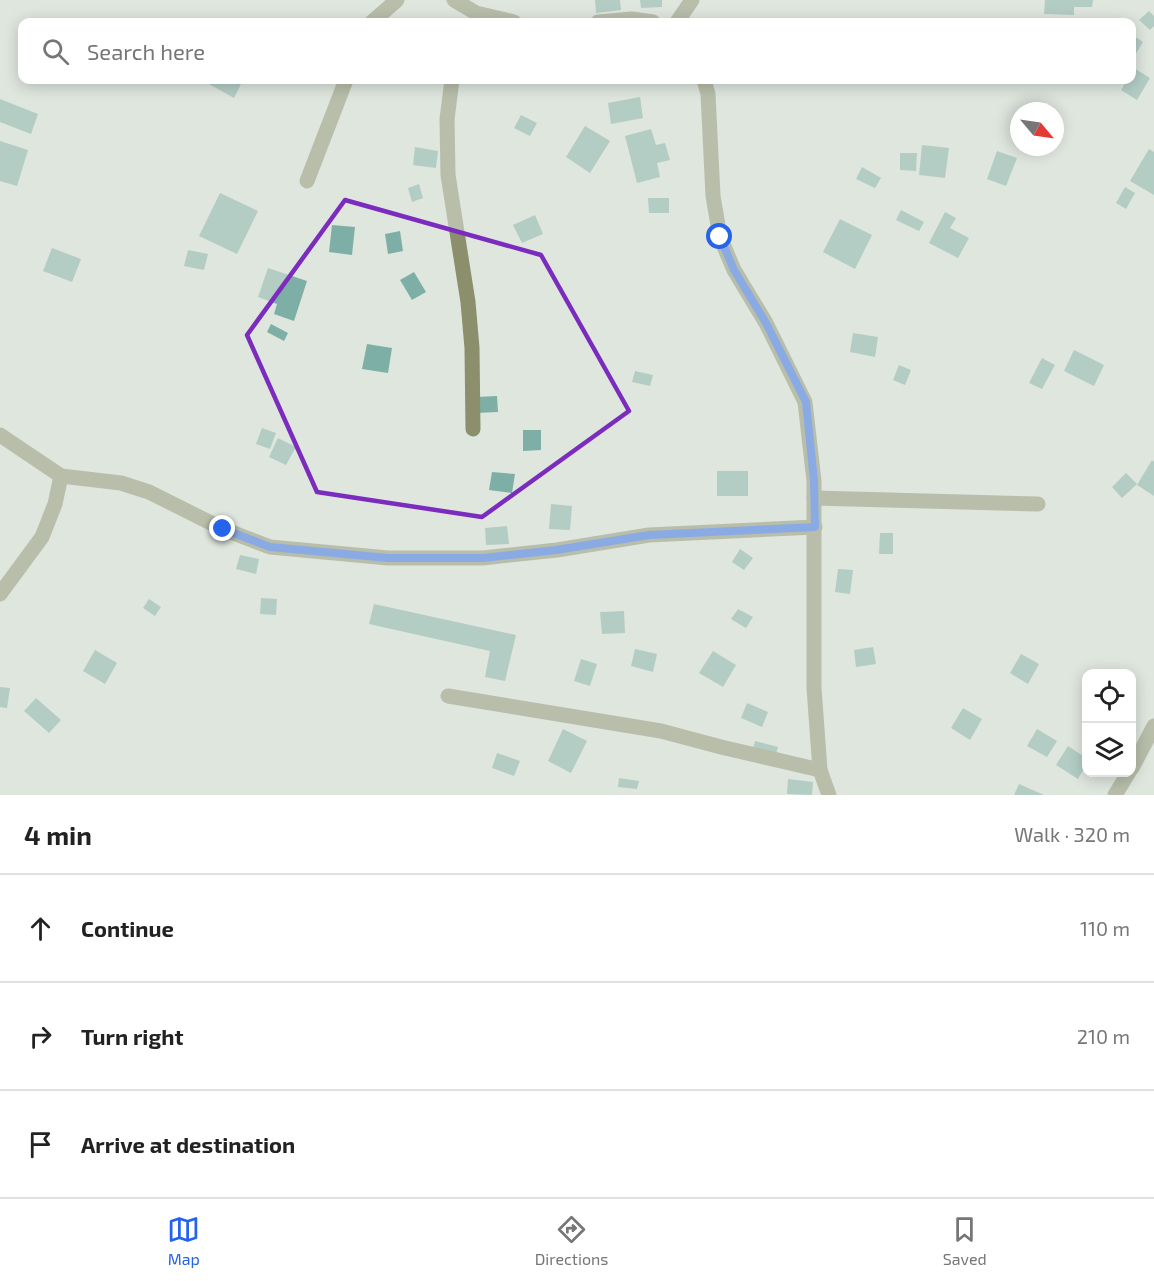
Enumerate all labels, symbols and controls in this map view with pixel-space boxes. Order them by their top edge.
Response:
search box [18,18,1136,84]
icon: search [39,35,72,68]
text: Search here [87,38,205,64]
north arrow [1010,102,1064,156]
route start [706,223,732,249]
route end [209,515,235,541]
map controls [1082,669,1136,777]
button: locate [1082,669,1136,723]
button: layers [1082,723,1136,777]
text: 4 min [24,819,92,850]
text: Walk · 320 m [1014,822,1130,846]
icon: ahead [24,912,57,945]
text: Continue [81,915,174,941]
text: 110 m [1080,916,1130,940]
icon: right [24,1020,57,1053]
text: Turn right [81,1023,183,1049]
text: 210 m [1077,1024,1130,1048]
icon: arrive [24,1128,57,1161]
text: Arrive at destination [81,1131,295,1157]
tab: Map [167,1213,200,1268]
tab: Directions [535,1213,608,1268]
tab: Saved [943,1213,987,1268]

